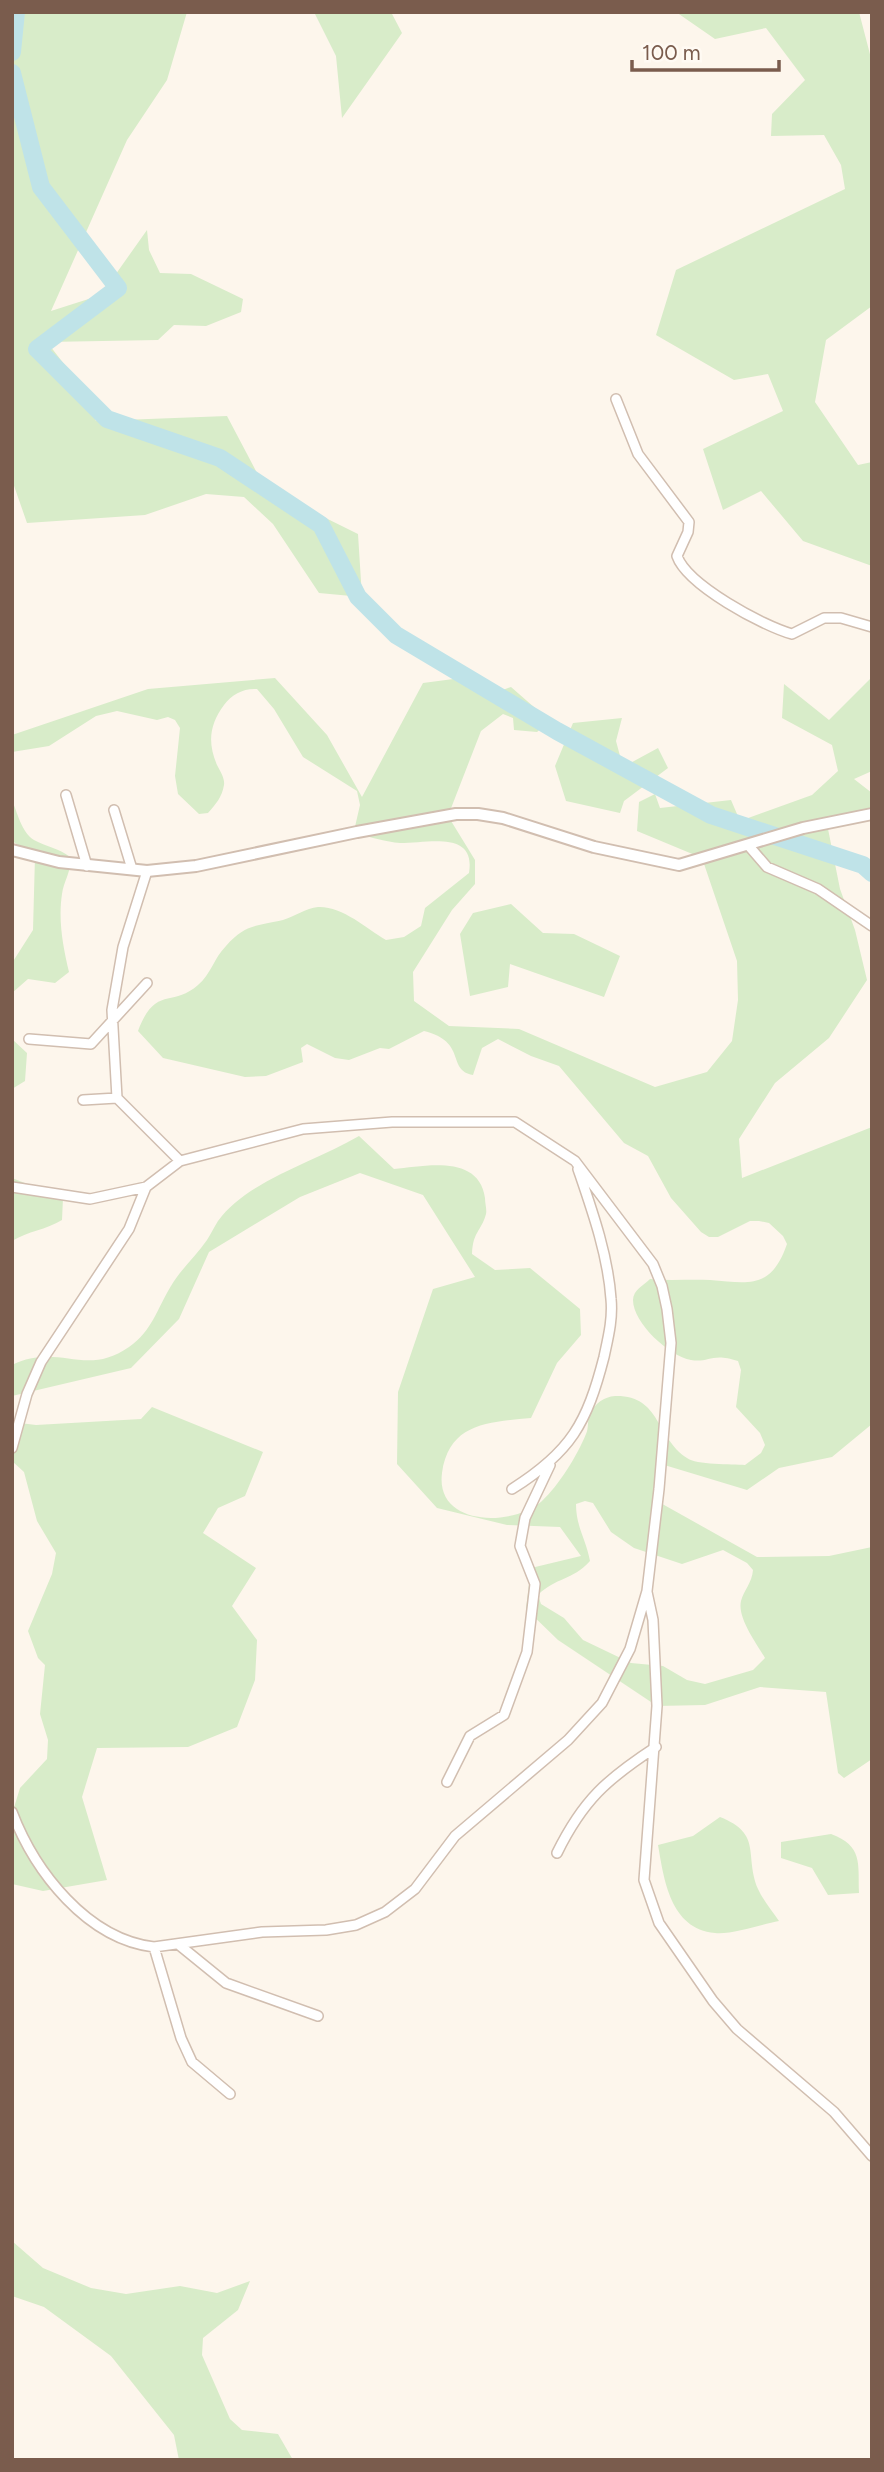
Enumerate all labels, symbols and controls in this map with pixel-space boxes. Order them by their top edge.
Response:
scale bar [632,28,779,72]
text: 100 m [642,40,701,65]

